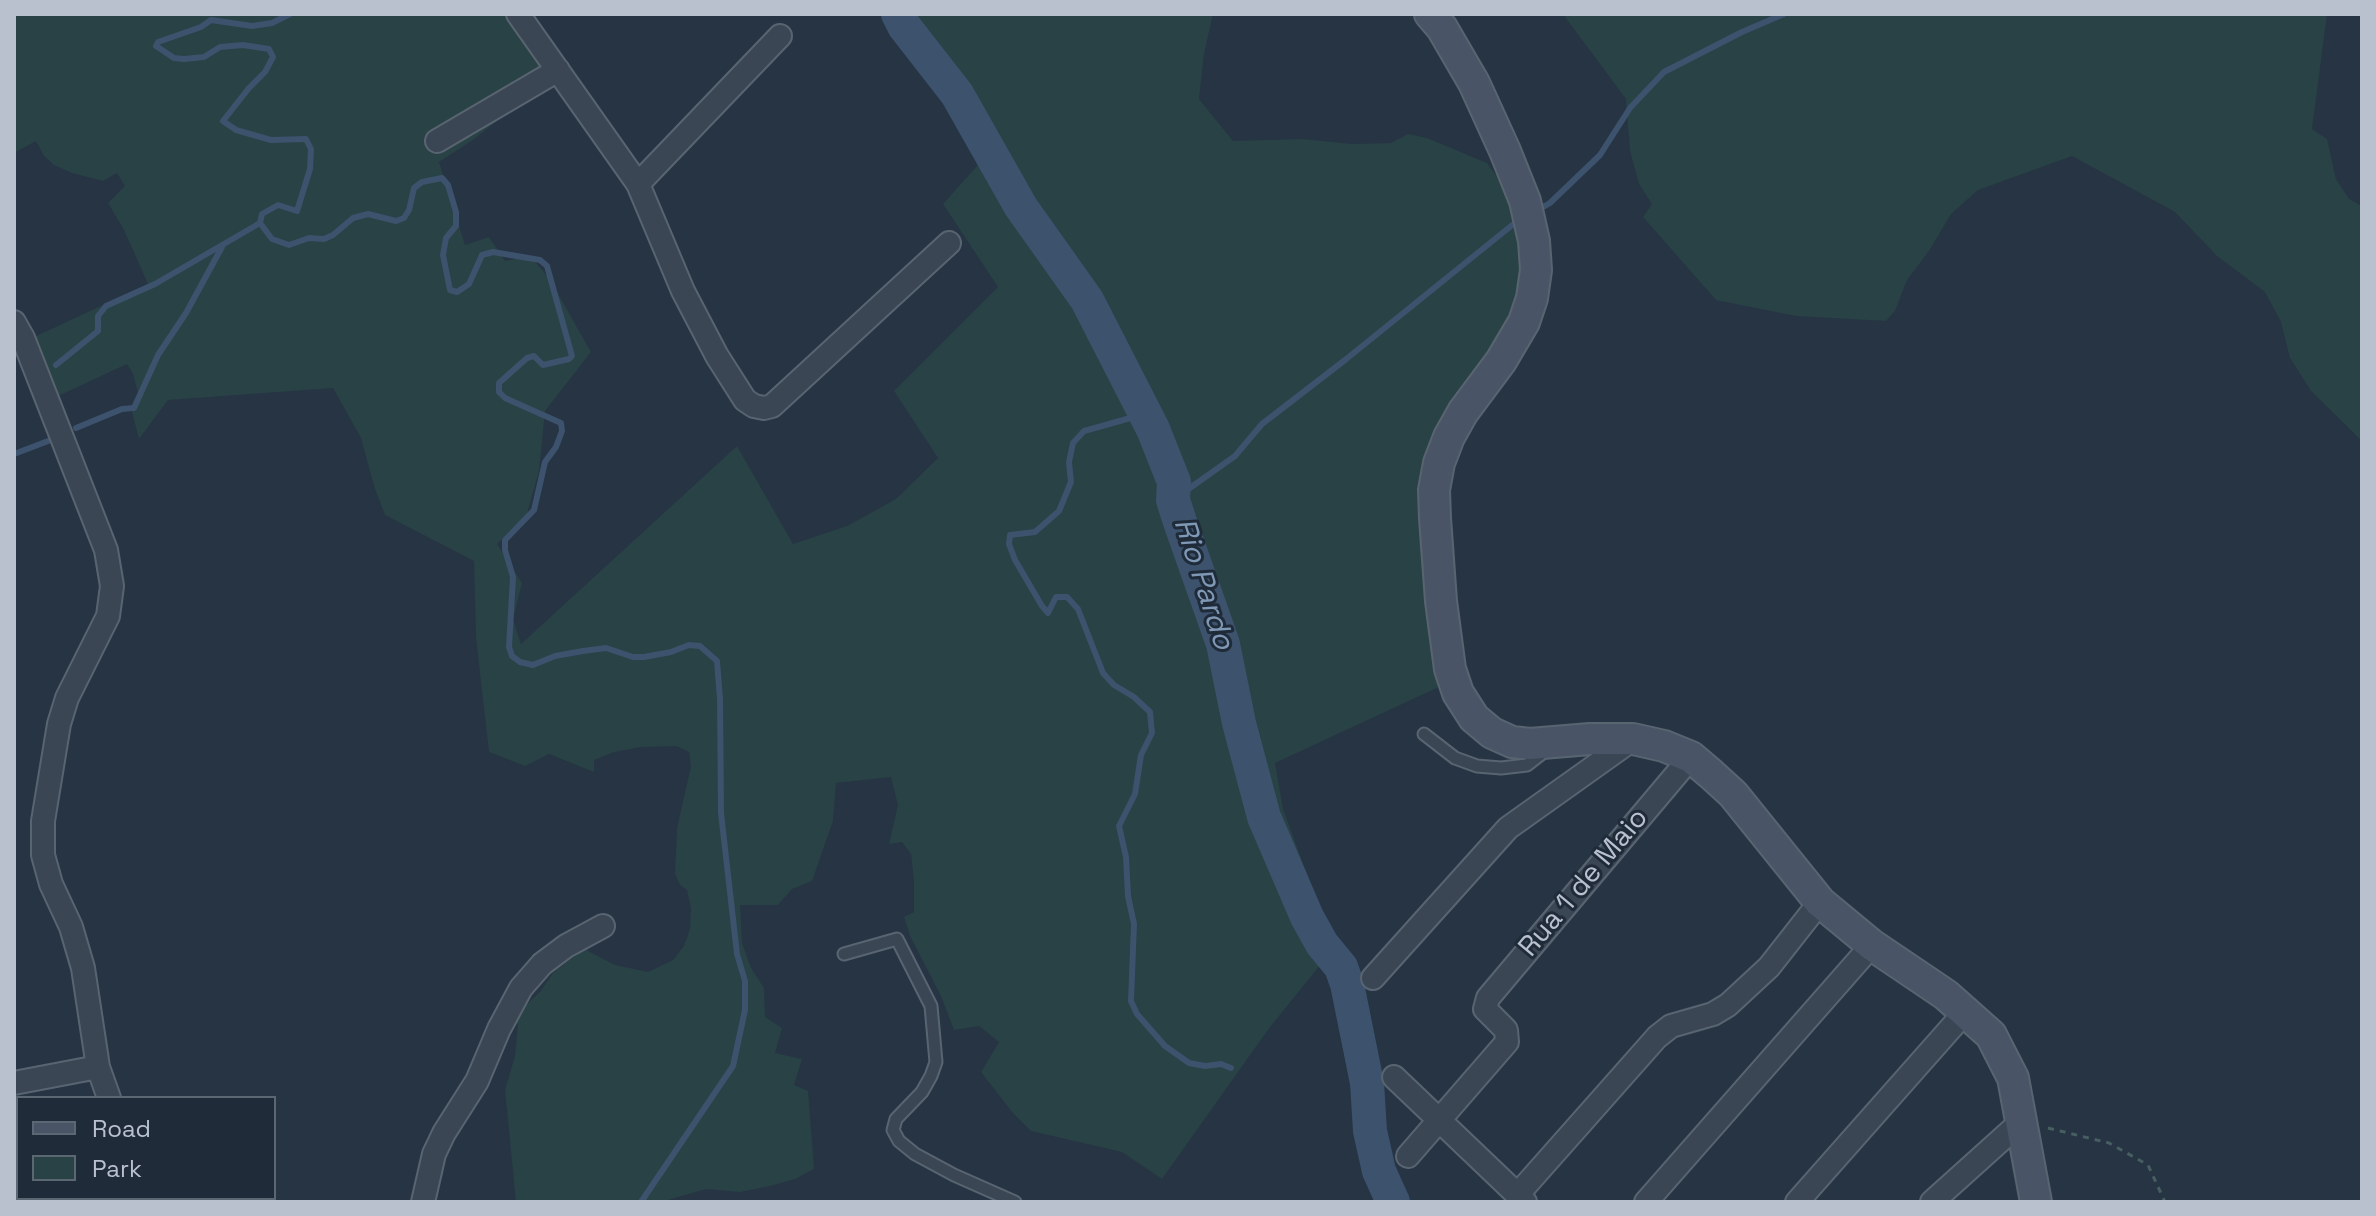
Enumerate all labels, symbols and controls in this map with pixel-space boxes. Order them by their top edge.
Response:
water label: Rio Pardo [1165,514,1241,654]
street label: Rua 1 de Maio [1512,802,1656,964]
legend [16,1096,276,1200]
text: Road [92,1113,151,1144]
text: Park [92,1153,142,1184]

